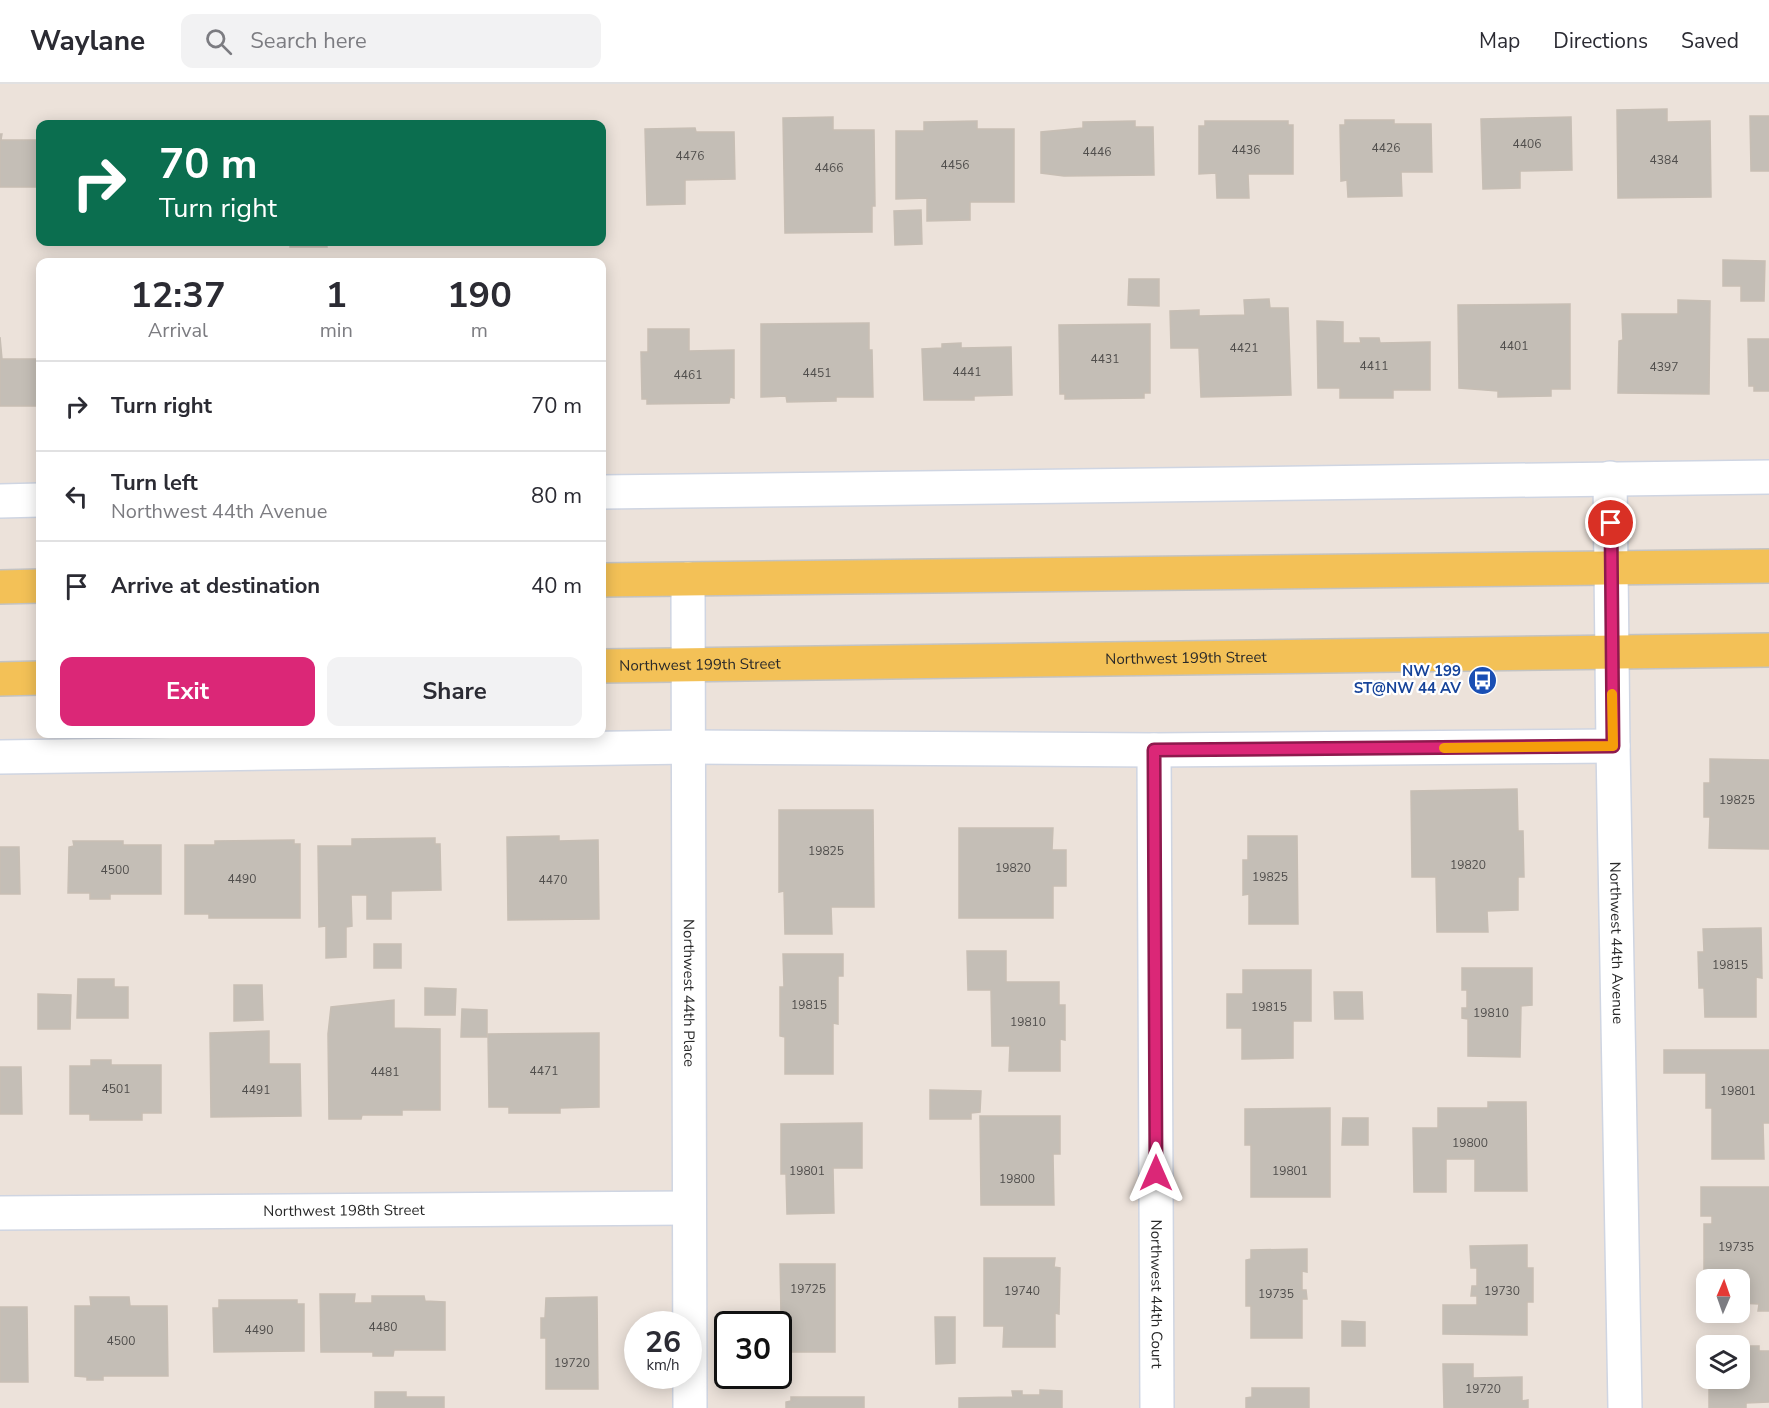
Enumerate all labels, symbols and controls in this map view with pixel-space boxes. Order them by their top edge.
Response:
search box [181,14,601,68]
text: Waylane [30,22,145,60]
icon: search [202,25,235,58]
text: Search here [250,26,367,56]
text: Map [1479,27,1520,55]
text: Directions [1553,27,1648,55]
text: Saved [1681,27,1739,55]
text: 70 m [159,136,258,193]
house number: 4406 [1513,136,1541,152]
house number: 4426 [1372,140,1400,156]
house number: 4436 [1232,142,1260,158]
icon: right [60,144,138,222]
house number: 4446 [1083,144,1111,160]
house number: 4476 [676,148,704,164]
house number: 4384 [1650,152,1678,168]
house number: 4456 [941,157,969,173]
house number: 4466 [815,160,843,176]
text: Turn right [159,190,277,227]
text: 12:37 [130,271,226,320]
text: 1 [325,271,347,320]
text: 190 [447,271,512,320]
text: Arrival [148,317,208,344]
text: min [320,317,353,344]
text: m [471,317,488,344]
house number: 4401 [1500,338,1528,354]
house number: 4421 [1230,340,1258,356]
house number: 4431 [1091,351,1119,367]
house number: 4411 [1360,358,1388,374]
house number: 4397 [1650,359,1678,375]
house number: 4441 [953,364,981,380]
house number: 4451 [803,365,831,381]
house number: 4461 [674,367,702,383]
icon: right [60,390,93,423]
text: Turn right [111,391,212,421]
text: 70 m [531,391,582,421]
text: Turn left [111,468,198,498]
icon: left [60,480,93,513]
text: 80 m [531,481,582,511]
pin [1585,497,1636,548]
text: Northwest 44th Avenue [111,498,327,525]
icon: arrive [1594,506,1627,539]
icon: arrive [60,570,93,603]
text: Arrive at destination [111,571,320,601]
text: 40 m [531,571,582,601]
street label: Northwest 199th Street [1105,647,1268,669]
street label: Northwest 199th Street [619,654,782,676]
button: Exit [60,657,315,726]
button: Share [327,657,582,726]
place label: NW 199 ST@NW 44 AV [1354,661,1461,698]
bus stop icon: NW 199 ST@NW 44 AV [1466,664,1498,696]
house number: 19825 [1719,792,1755,808]
house number: 19825 [808,843,844,859]
house number: 19820 [1450,857,1486,873]
house number: 19820 [995,860,1031,876]
house number: 4500 [101,862,129,878]
street label: Northwest 44th Avenue [1605,862,1628,1024]
house number: 19825 [1252,869,1288,885]
house number: 4490 [228,871,256,887]
house number: 4470 [539,872,567,888]
street label: Northwest 44th Place [679,919,699,1067]
house number: 19815 [1712,957,1748,973]
house number: 19815 [791,997,827,1013]
house number: 19815 [1251,999,1287,1015]
house number: 19810 [1473,1005,1509,1021]
house number: 19810 [1010,1014,1046,1030]
house number: 4471 [530,1063,558,1079]
house number: 4481 [371,1064,399,1080]
house number: 4501 [102,1081,130,1097]
house number: 4491 [242,1082,270,1098]
house number: 19801 [1720,1083,1756,1099]
house number: 19800 [1452,1135,1488,1151]
position arrow [1124,1141,1188,1205]
house number: 19801 [789,1163,825,1179]
house number: 19801 [1272,1163,1308,1179]
house number: 19800 [999,1171,1035,1187]
street label: Northwest 198th Street [263,1200,425,1221]
street label: Northwest 44th Court [1146,1220,1167,1369]
house number: 19735 [1718,1239,1754,1255]
north arrow [1696,1269,1750,1323]
map controls [1696,1269,1750,1389]
house number: 19725 [790,1281,826,1297]
house number: 19740 [1004,1283,1040,1299]
house number: 19730 [1484,1283,1520,1299]
house number: 19735 [1258,1286,1294,1302]
speed limit sign: 30 [714,1311,792,1389]
house number: 4480 [369,1319,397,1335]
house number: 4490 [245,1322,273,1338]
text: 26 [645,1322,681,1363]
house number: 4500 [107,1333,135,1349]
button: layers [1696,1335,1750,1389]
house number: 19720 [554,1355,590,1371]
text: km/h [646,1355,680,1375]
house number: 19720 [1465,1381,1501,1397]

